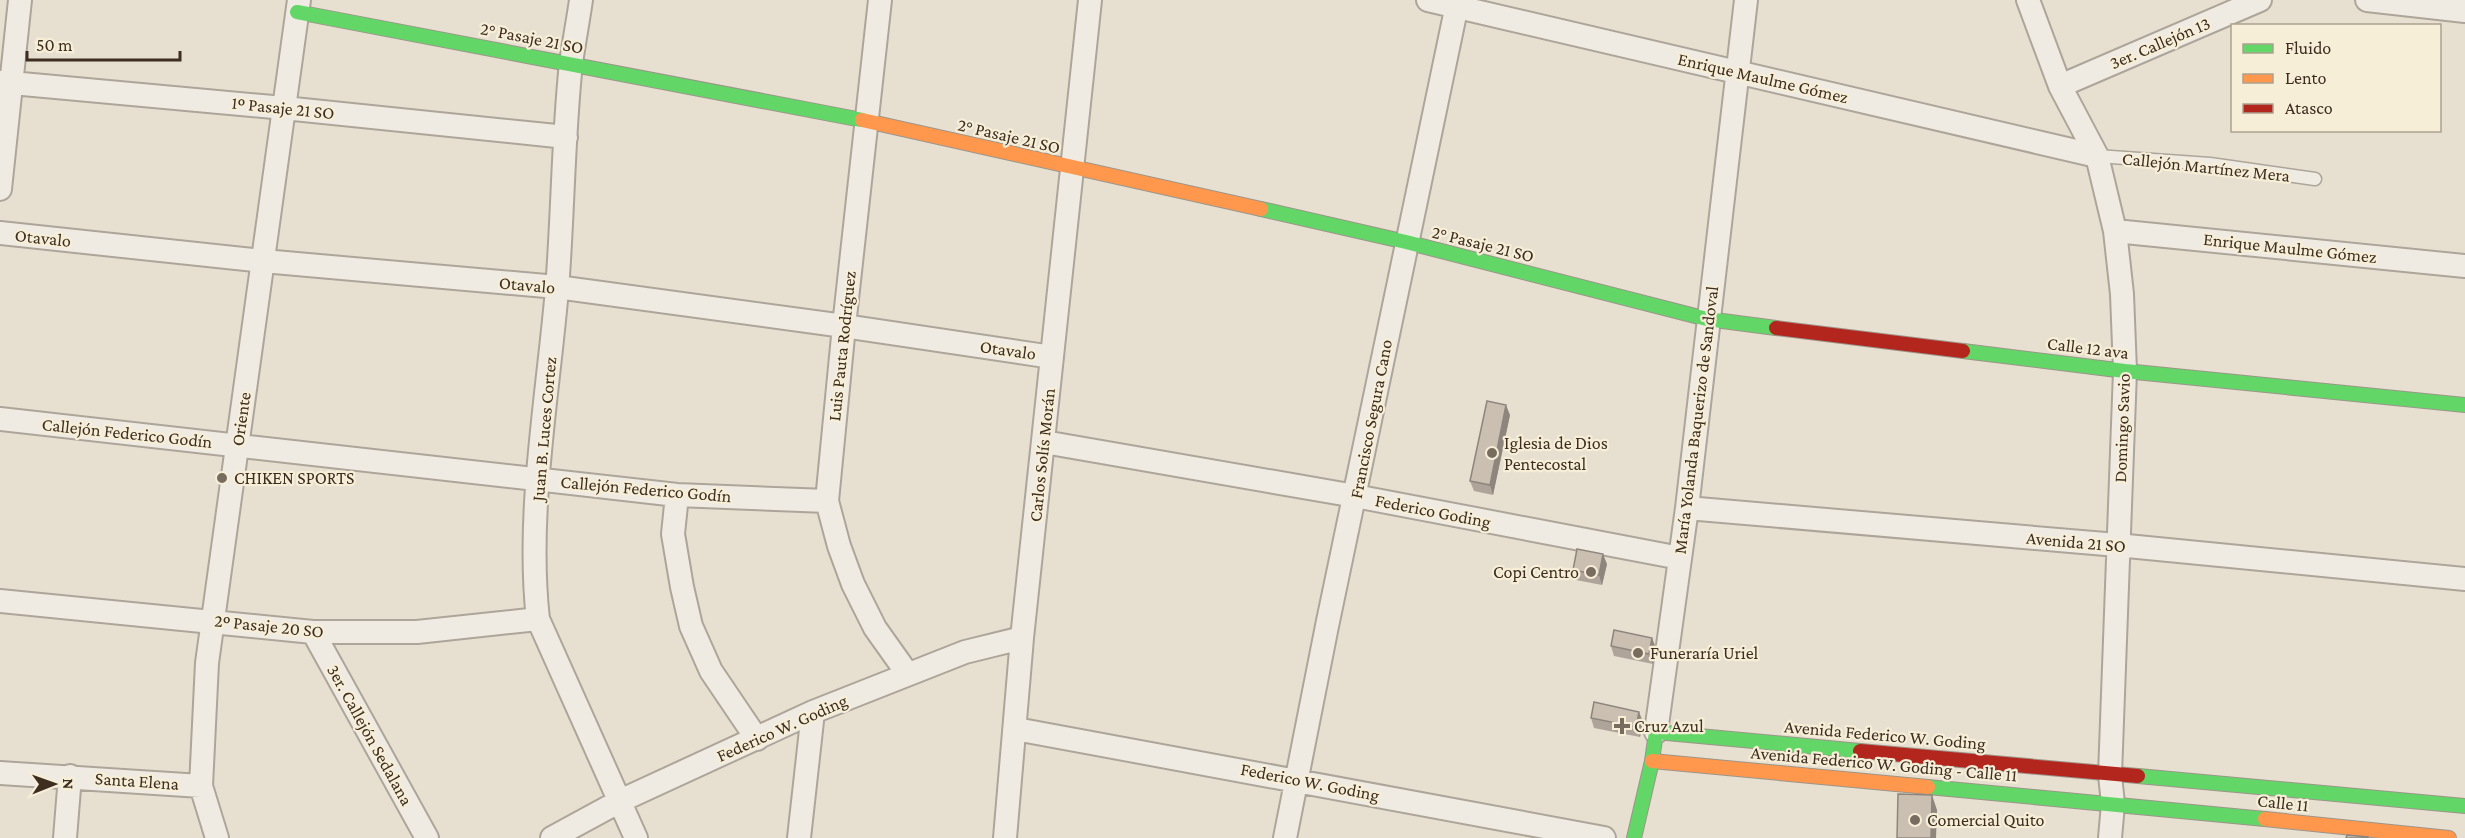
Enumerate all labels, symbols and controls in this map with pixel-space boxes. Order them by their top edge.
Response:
street label: 3er. Callejón 13 [2107,13,2214,74]
street label: 2° Pasaje 21 SO [479,18,585,59]
scale bar [27,24,180,62]
legend [2231,24,2441,132]
text: 50 m [36,35,73,55]
text: Fluido [2285,38,2331,58]
street label: Enrique Maulme Gómez [1676,49,1850,107]
text: Lento [2285,68,2326,88]
street label: 1º Pasaje 21 SO [230,93,335,124]
text: Atasco [2285,98,2333,118]
street label: 2° Pasaje 21 SO [956,115,1062,158]
street label: Callejón Martínez Mera [2121,148,2291,187]
street label: 2° Pasaje 21 SO [1430,222,1536,267]
street label: Otavalo [14,225,72,251]
street label: Enrique Maulme Gómez [2202,229,2378,267]
street label: Luis Pauta Rodríguez [824,270,860,422]
street label: Otavalo [498,273,556,297]
street label: María Yolanda Baquerizo de Sandoval [1670,285,1722,555]
street label: Calle 12 ava [2046,333,2130,363]
street label: Otavalo [979,336,1037,364]
street label: Francisco Segura Cano [1346,338,1396,500]
street label: Juan B. Luces Cortez [528,356,560,504]
street label: Domingo Savio [2110,373,2134,483]
street label: Carlos Solís Morán [1025,387,1059,523]
street label: Oriente [227,391,255,447]
street label: Callejón Federico Godín [41,414,214,453]
place label: Iglesia de Dios Pentecostal [1504,433,1608,474]
marker: Iglesia de Dios Pentecostal [1485,446,1499,460]
place label: CHIKEN SPORTS [234,468,354,488]
marker: CHIKEN SPORTS [215,471,229,485]
street label: Callejón Federico Godín [560,472,733,507]
street label: Federico Goding [1373,490,1493,532]
street label: Avenida 21 SO [2025,528,2127,556]
place label: Copi Centro [1493,562,1579,582]
marker: Copi Centro [1584,565,1598,579]
street label: 2º Pasaje 20 SO [213,610,325,643]
place label: Funeraría Uriel [1650,643,1759,663]
marker: Funeraría Uriel [1631,646,1645,660]
street label: 3er. Callejón Sedalana [322,661,417,809]
street label: Federico W. Goding [714,690,851,766]
place label: Cruz Azul [1634,716,1704,736]
street label: Avenida Federico W. Goding [1783,716,1987,754]
marker: Cruz Azul [1615,719,1629,733]
street label: Avenida Federico W. Goding - Calle 11 [1750,742,2018,786]
north arrow [24,754,84,814]
street label: Federico W. Goding [1239,759,1381,805]
street label: Santa Elena [94,768,180,794]
text: N [60,778,77,789]
street label: Calle 11 [2256,790,2310,816]
place label: Comercial Quito [1927,810,2045,830]
marker: Comercial Quito [1908,813,1922,827]

